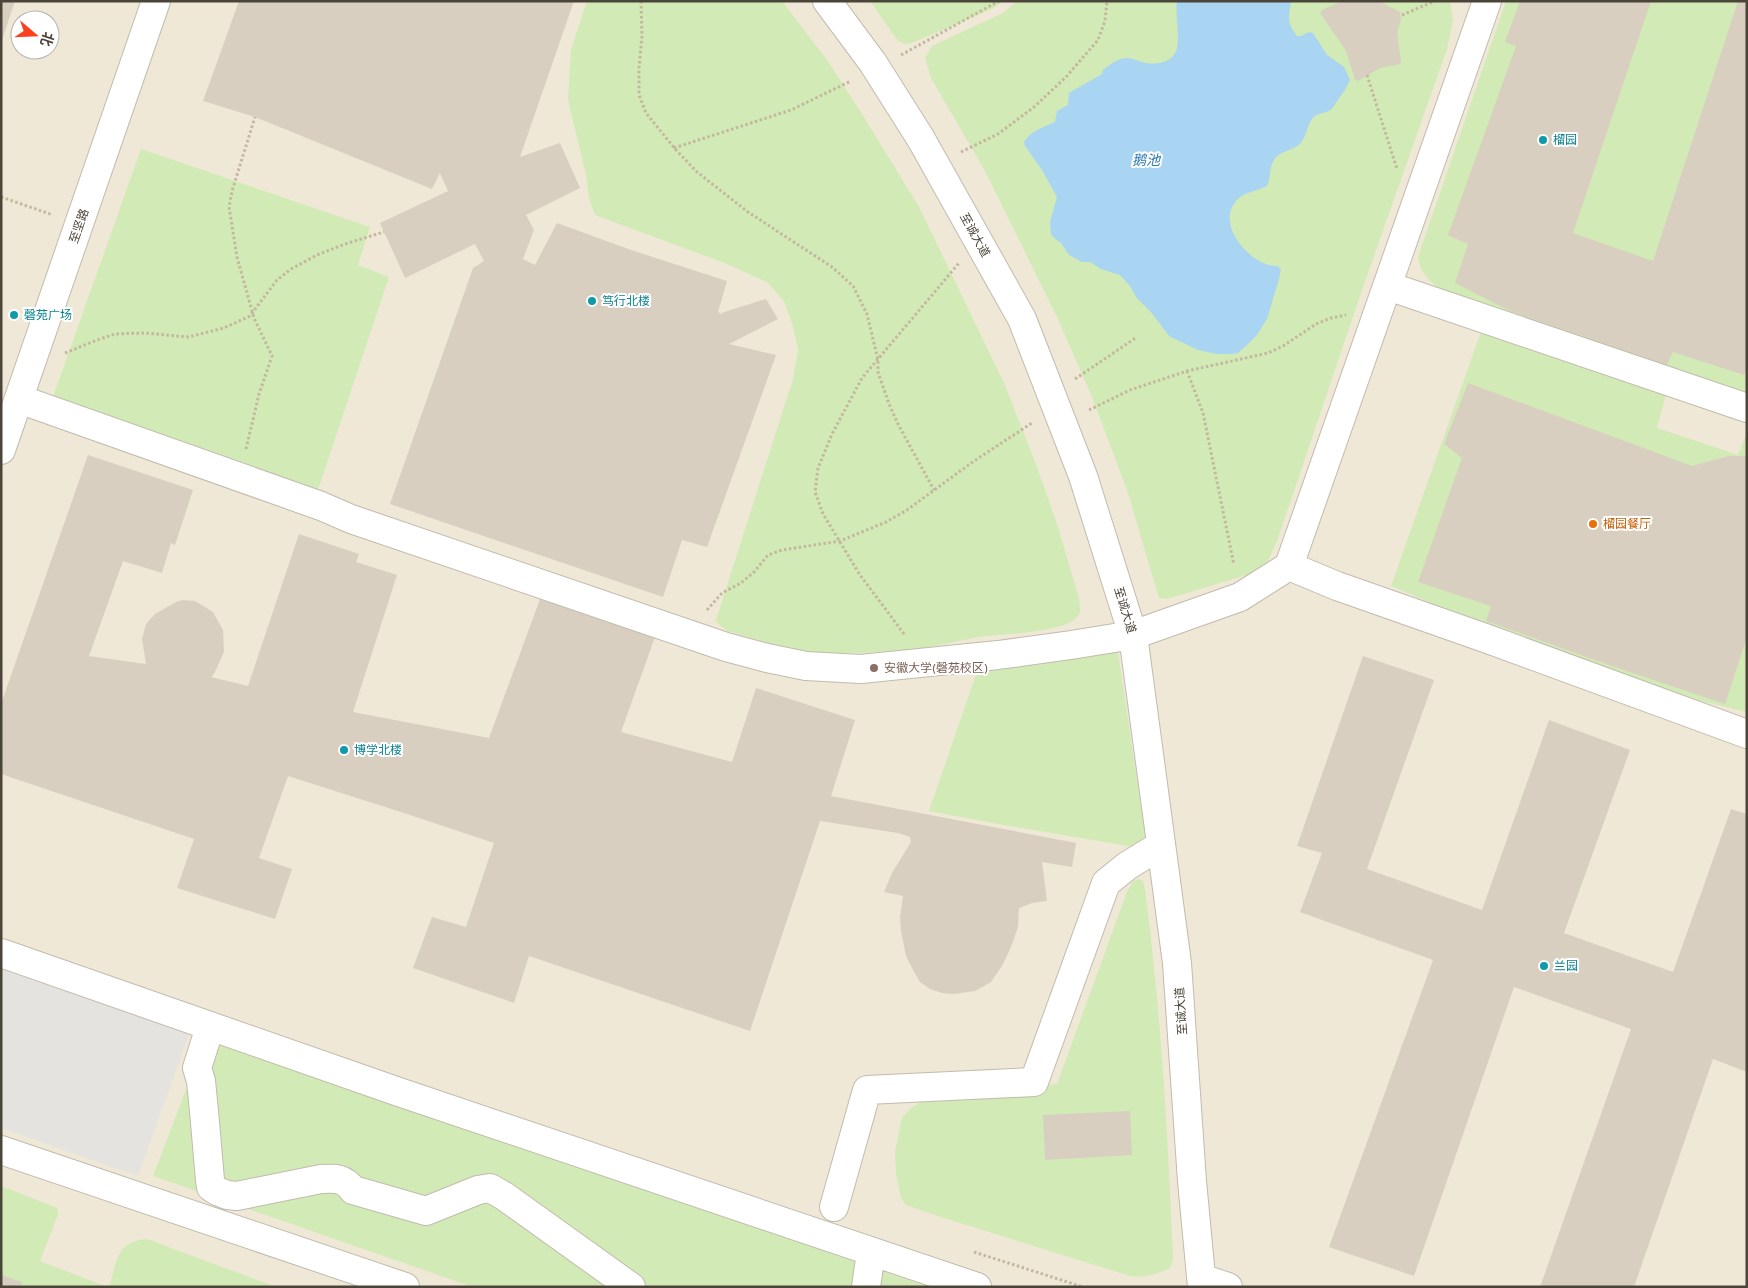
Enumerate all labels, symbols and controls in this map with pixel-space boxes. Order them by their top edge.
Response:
north arrow [10,10,60,60]
text: 北 [36,29,56,48]
place label: 榴园 [1553,133,1577,149]
marker: 榴园 [1537,134,1549,146]
water label: 鹅池 [1132,153,1162,170]
street label: 至坚路 [67,207,93,246]
street label: 至诚大道 [955,211,993,260]
place label: 笃行北楼 [602,294,650,310]
marker: 笃行北楼 [586,295,598,307]
place label: 磬苑广场 [24,308,72,324]
marker: 磬苑广场 [8,309,20,321]
place label: 榴园餐厅 [1603,517,1651,533]
marker: 榴园餐厅 [1587,518,1599,530]
street label: 至诚大道 [1109,585,1139,636]
place label: 安徽大学(磬苑校区) [884,661,988,677]
marker: 安徽大学(磬苑校区) [868,662,880,674]
place label: 博学北楼 [354,743,402,759]
marker: 博学北楼 [338,744,350,756]
place label: 兰园 [1554,959,1578,975]
marker: 兰园 [1538,960,1550,972]
street label: 至诚大道 [1172,986,1192,1035]

